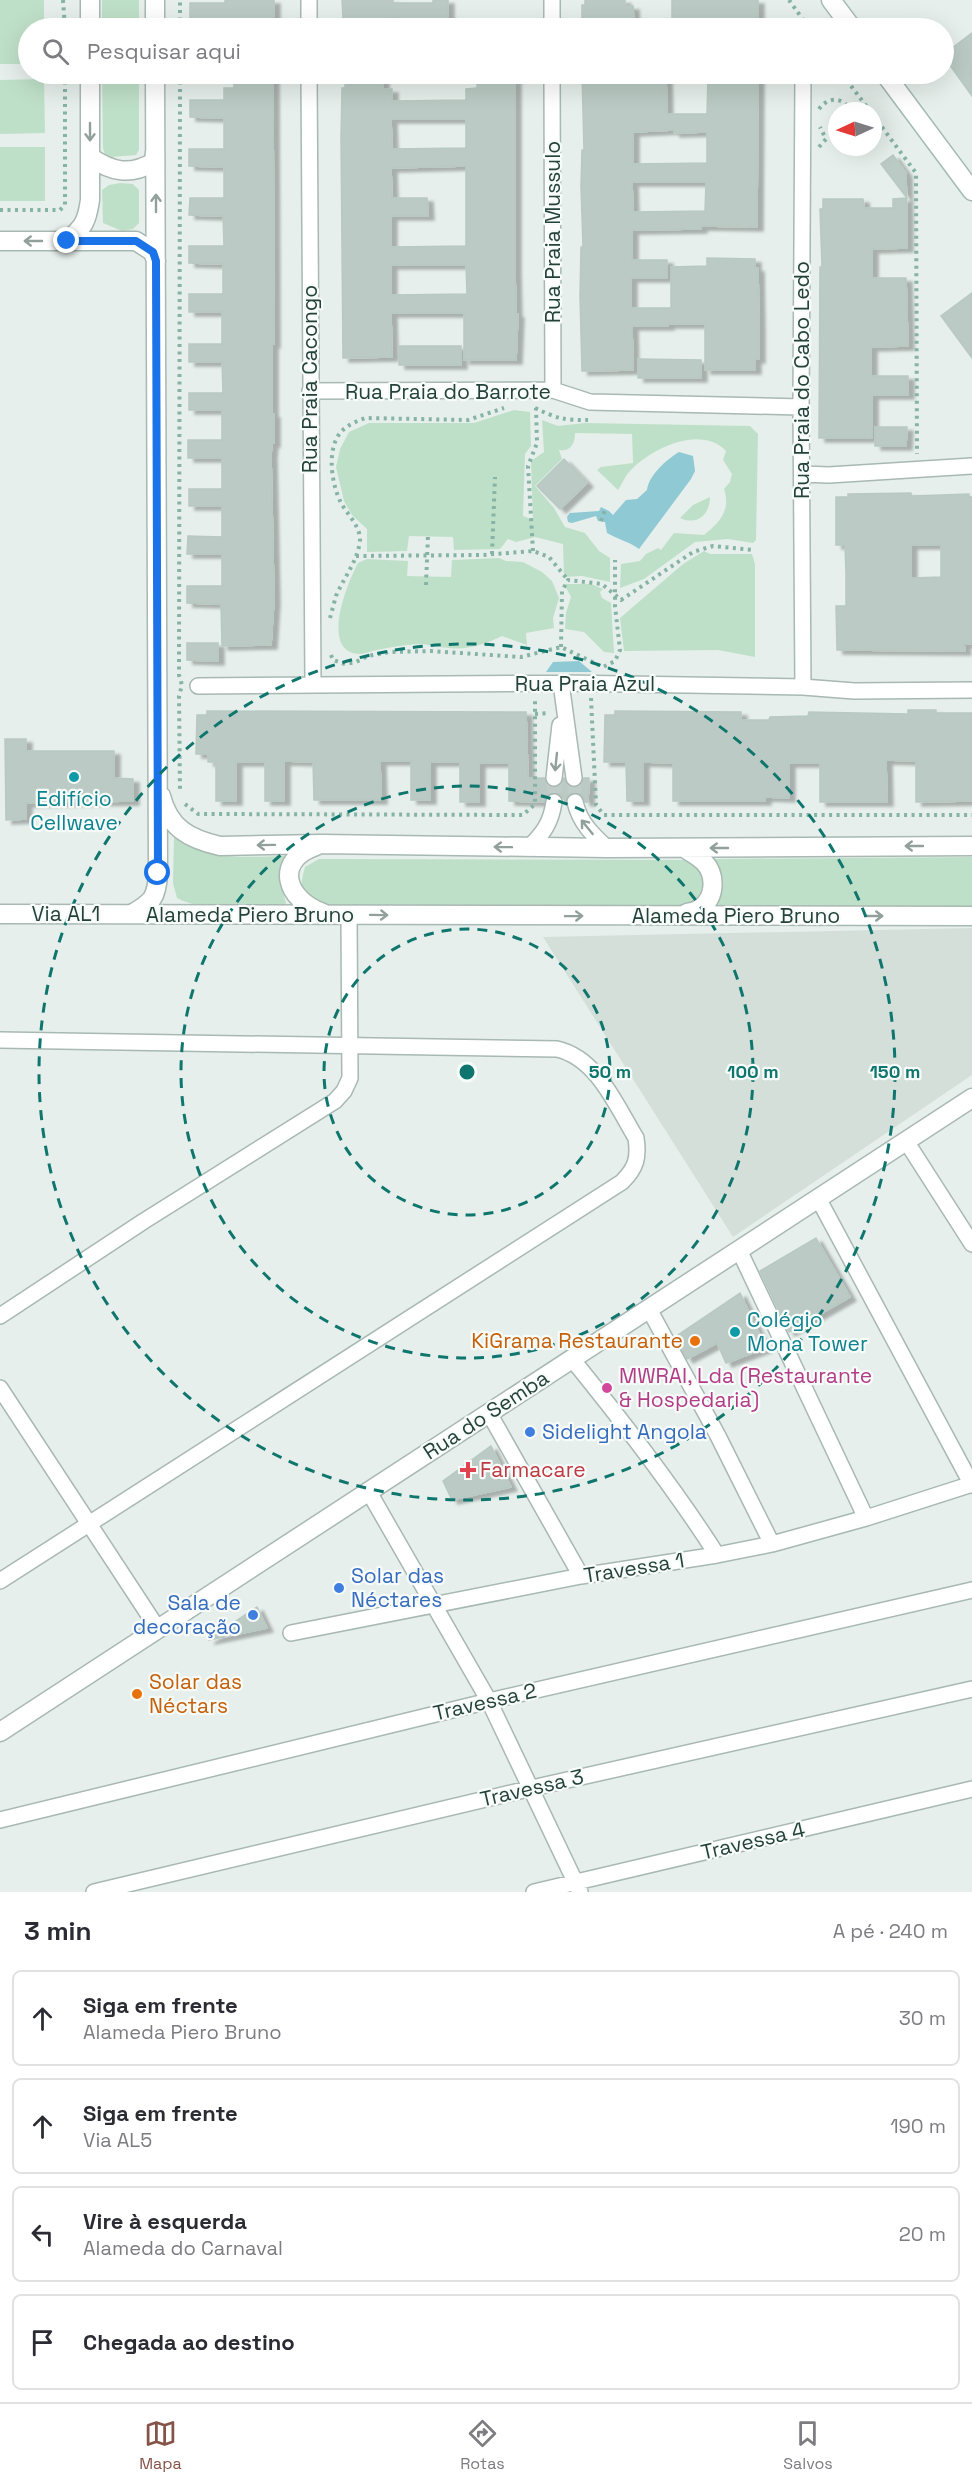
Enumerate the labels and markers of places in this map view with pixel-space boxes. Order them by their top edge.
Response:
marker: Edifício Cellwave [67,770,81,784]
place label: Edifício Cellwave [30,785,118,836]
centre of rings [457,1062,477,1082]
place label: Colégio Mona Tower [747,1306,868,1357]
marker: Colégio Mona Tower [728,1325,742,1339]
place label: KiGrama Restaurante [471,1327,683,1354]
marker: KiGrama Restaurante [688,1334,702,1348]
place label: MWRAI, Lda (Restaurante & Hospedaria) [619,1362,872,1413]
marker: MWRAI, Lda (Restaurante & Hospedaria) [600,1381,614,1395]
place label: Sidelight Angola [542,1418,707,1445]
marker: Sidelight Angola [523,1425,537,1439]
place label: Farmacare [480,1456,586,1483]
marker: Farmacare [461,1463,475,1477]
place label: Solar das Néctares [351,1562,444,1613]
marker: Solar das Néctares [332,1581,346,1595]
place label: Sala de decoração [133,1589,241,1640]
marker: Sala de decoração [246,1608,260,1622]
place label: Solar das Néctars [149,1668,242,1719]
marker: Solar das Néctars [130,1687,144,1701]

